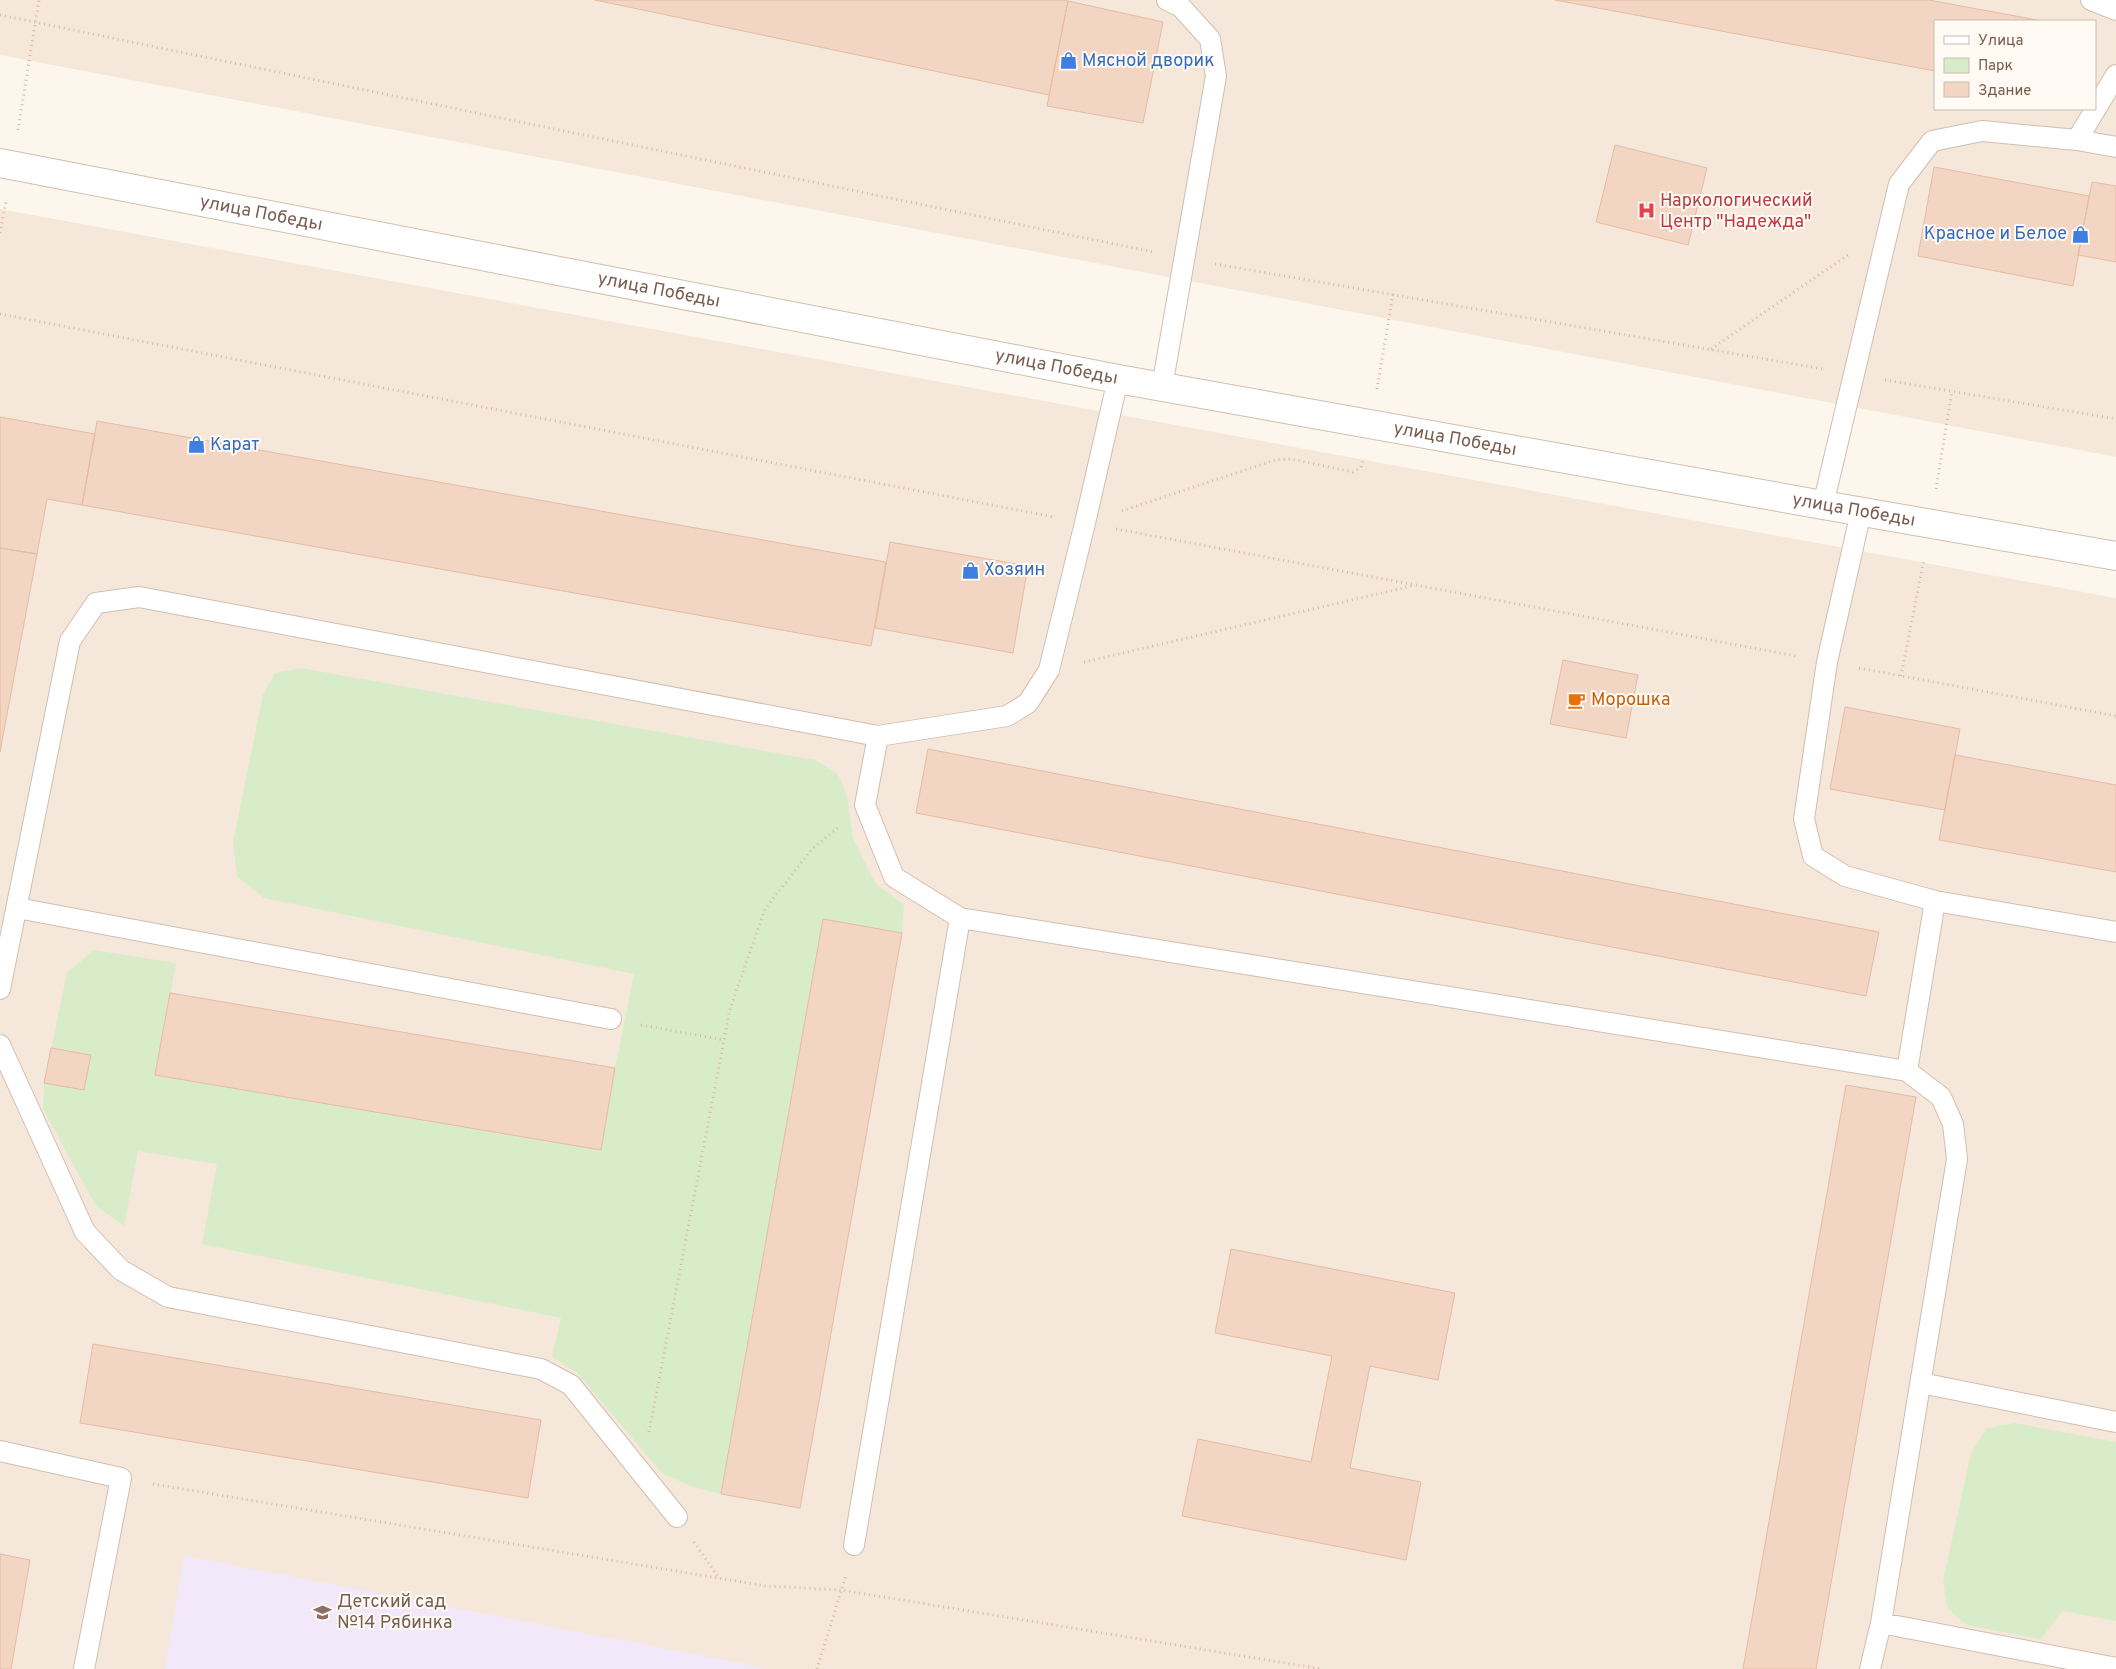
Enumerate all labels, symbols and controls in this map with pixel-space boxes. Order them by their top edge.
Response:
legend [1934,20,2096,110]
text: Улица [1978,32,2023,51]
place label: Мясной дворик [1082,50,1215,73]
shop icon: Мясной дворик [1058,51,1078,71]
text: Парк [1978,57,2013,76]
text: Здание [1978,82,2031,101]
street label: улица Победы [198,190,325,237]
place label: Наркологический Центр "Надежда" [1660,190,1813,234]
hospital icon: Наркологический Центр "Надежда" [1636,201,1656,221]
place label: Красное и Белое [1924,223,2067,246]
shop icon: Красное и Белое [2071,224,2091,244]
street label: улица Победы [595,267,722,313]
street label: улица Победы [993,344,1120,390]
street label: улица Победы [1392,417,1518,462]
place label: Карат [210,434,259,457]
shop icon: Карат [186,435,206,455]
street label: улица Победы [1790,488,1917,532]
place label: Хозяин [984,559,1045,582]
shop icon: Хозяин [960,560,980,580]
place label: Морошка [1591,689,1671,712]
cafe icon: Морошка [1567,690,1587,710]
place label: Детский сад №14 Рябинка [337,1591,452,1635]
school or university icon: Детский сад №14 Рябинка [313,1602,333,1622]

